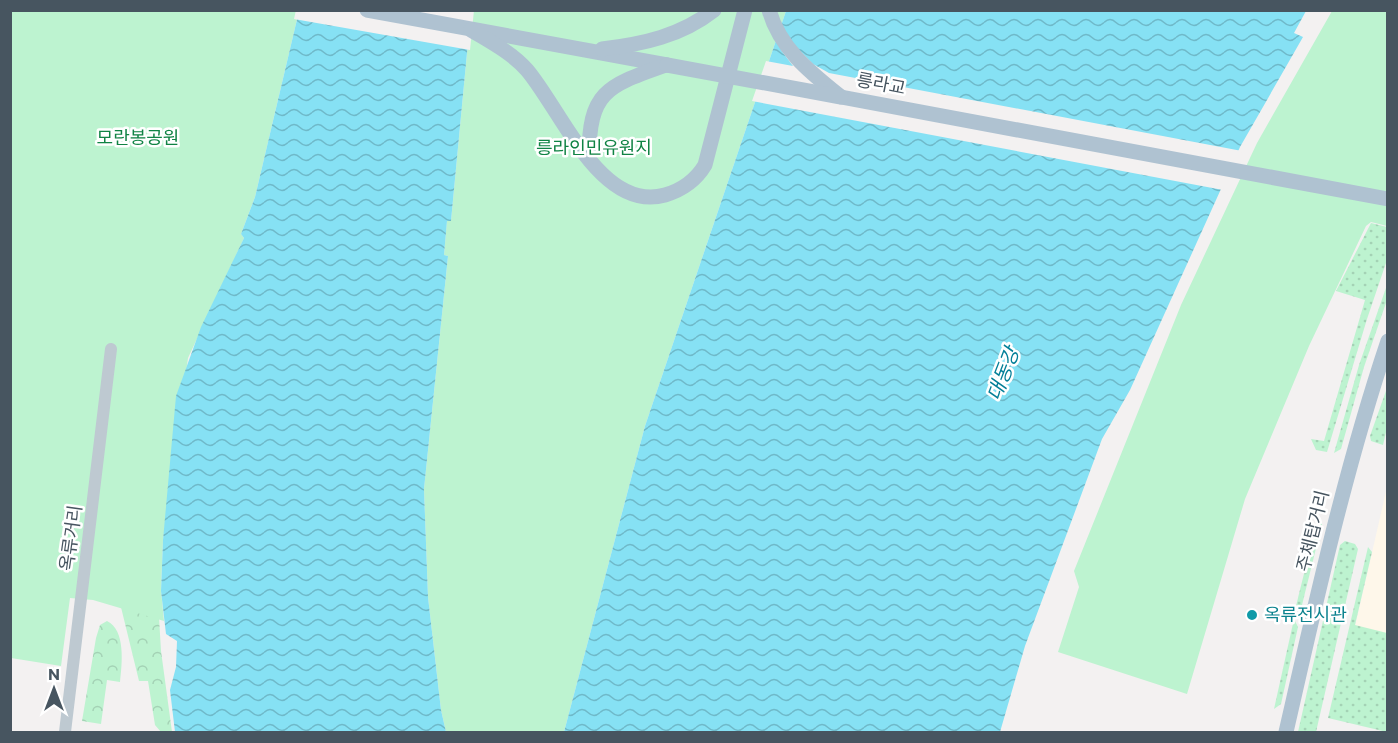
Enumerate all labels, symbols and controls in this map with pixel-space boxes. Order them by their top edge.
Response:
street label: 릉라교 [855,67,908,99]
park label: 모란봉공원 [97,126,179,148]
park label: 릉라인민유원지 [536,136,652,158]
water label: 대동강 [981,341,1024,404]
street label: 주체탑거리 [1291,488,1333,574]
street label: 옥류거리 [55,504,86,572]
place label: 옥류전시관 [1264,603,1347,625]
marker: 옥류전시관 [1245,608,1259,622]
north arrow [24,659,84,719]
text: N [48,664,60,683]

